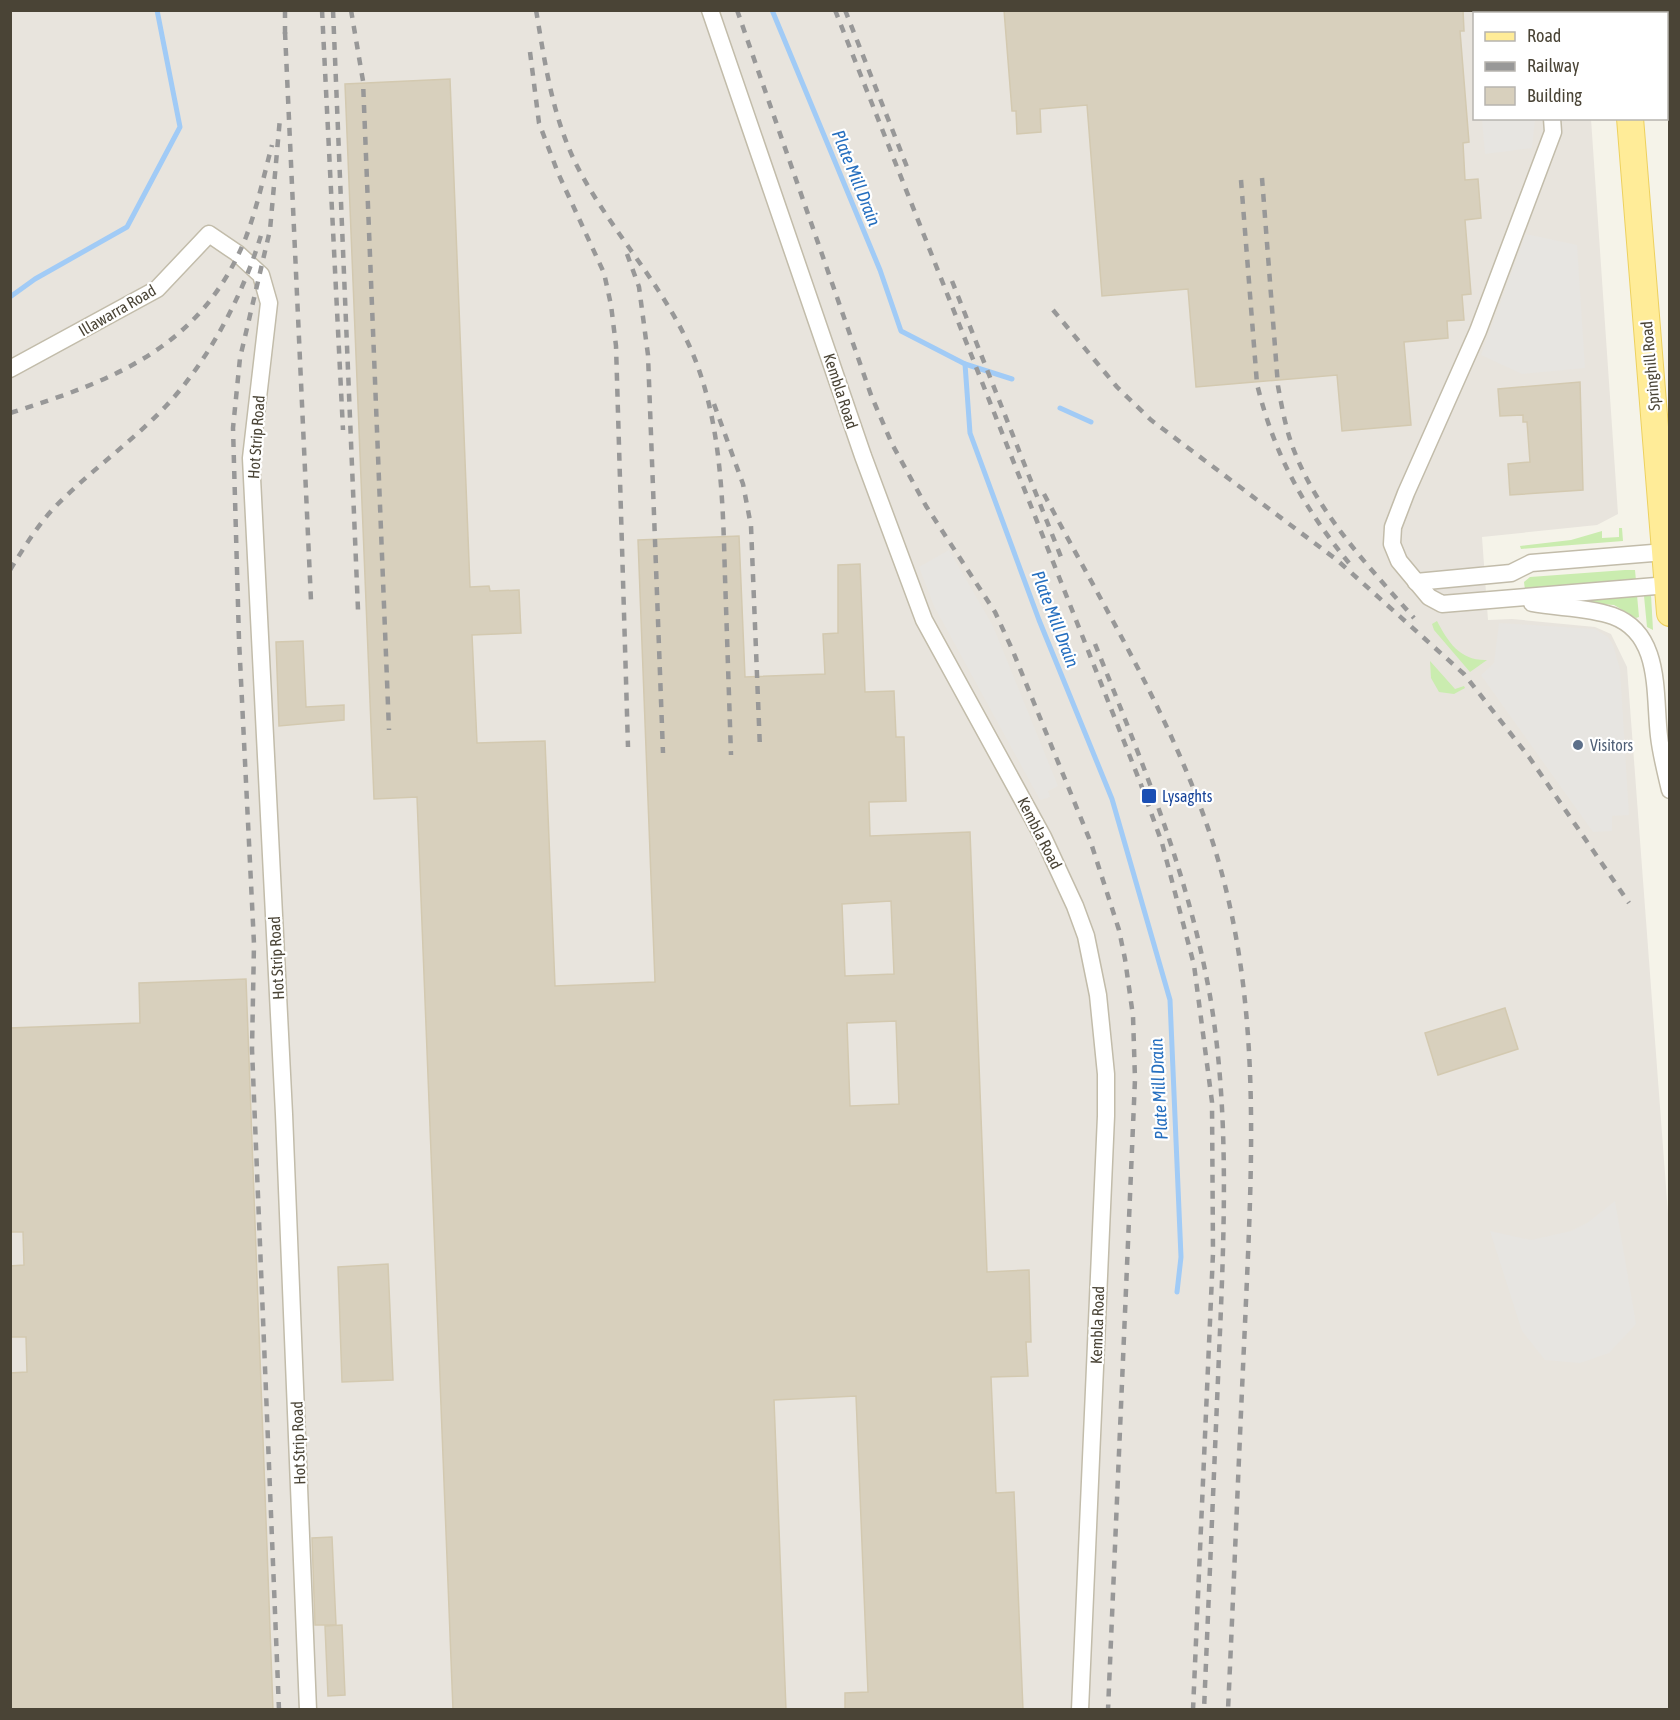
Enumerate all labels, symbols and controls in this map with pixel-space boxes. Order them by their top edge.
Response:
legend [1473,12,1668,120]
text: Road [1527,25,1561,46]
text: Railway [1527,55,1579,76]
text: Building [1527,85,1582,106]
water label: Plate Mill Drain [828,127,885,229]
street label: Illawarra Road [75,281,159,339]
street label: Springhill Road [1637,320,1664,412]
street label: Kembla Road [820,351,862,431]
street label: Hot Strip Road [244,395,269,479]
water label: Plate Mill Drain [1027,568,1084,670]
place label: Visitors [1590,736,1634,754]
marker: Visitors [1571,738,1585,752]
marker: Lysaghts [1140,787,1158,805]
place label: Lysaghts [1162,787,1213,806]
street label: Kembla Road [1014,794,1066,872]
street label: Hot Strip Road [265,916,288,1000]
water label: Plate Mill Drain [1145,1037,1172,1140]
street label: Kembla Road [1087,1286,1107,1364]
street label: Hot Strip Road [288,1401,309,1485]

